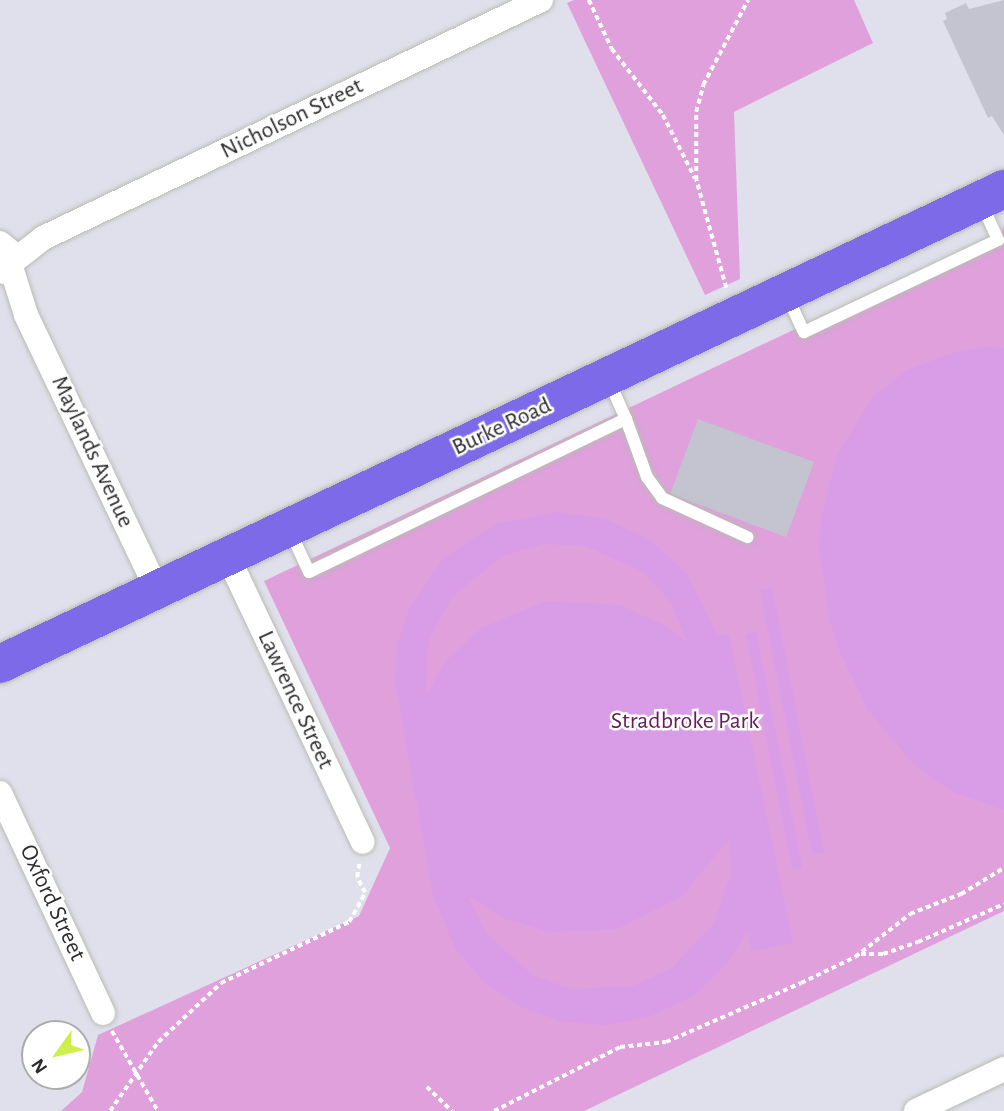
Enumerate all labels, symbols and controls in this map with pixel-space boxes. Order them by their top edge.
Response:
street label: Nicholson Street [216,72,368,166]
street label: Maylands Avenue [44,372,140,532]
street label: Burke Road [448,392,556,462]
street label: Lawrence Street [250,626,340,774]
park label: Stradbroke Park [611,708,759,736]
street label: Oxford Street [13,840,91,966]
north arrow [21,1020,91,1090]
text: N [28,1055,51,1077]

